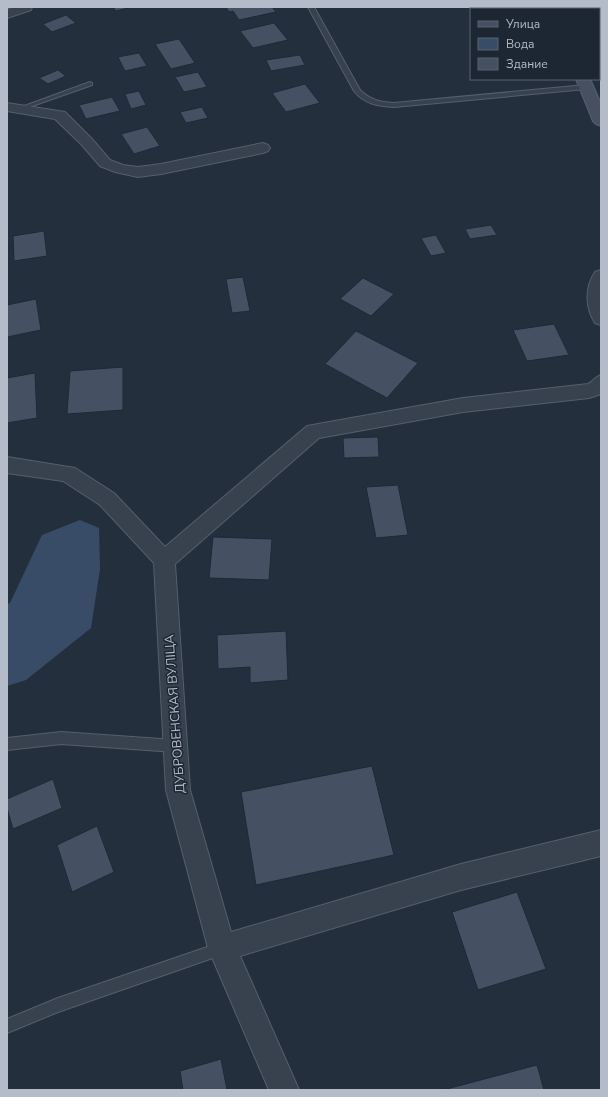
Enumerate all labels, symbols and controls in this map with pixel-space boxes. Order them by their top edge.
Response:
legend [470,8,600,80]
text: Улица [505,16,540,32]
text: Вода [506,36,534,52]
text: Здание [506,56,548,72]
street label: ДУБРОВЕНСКАЯ ВУЛІЦА [160,633,190,794]

